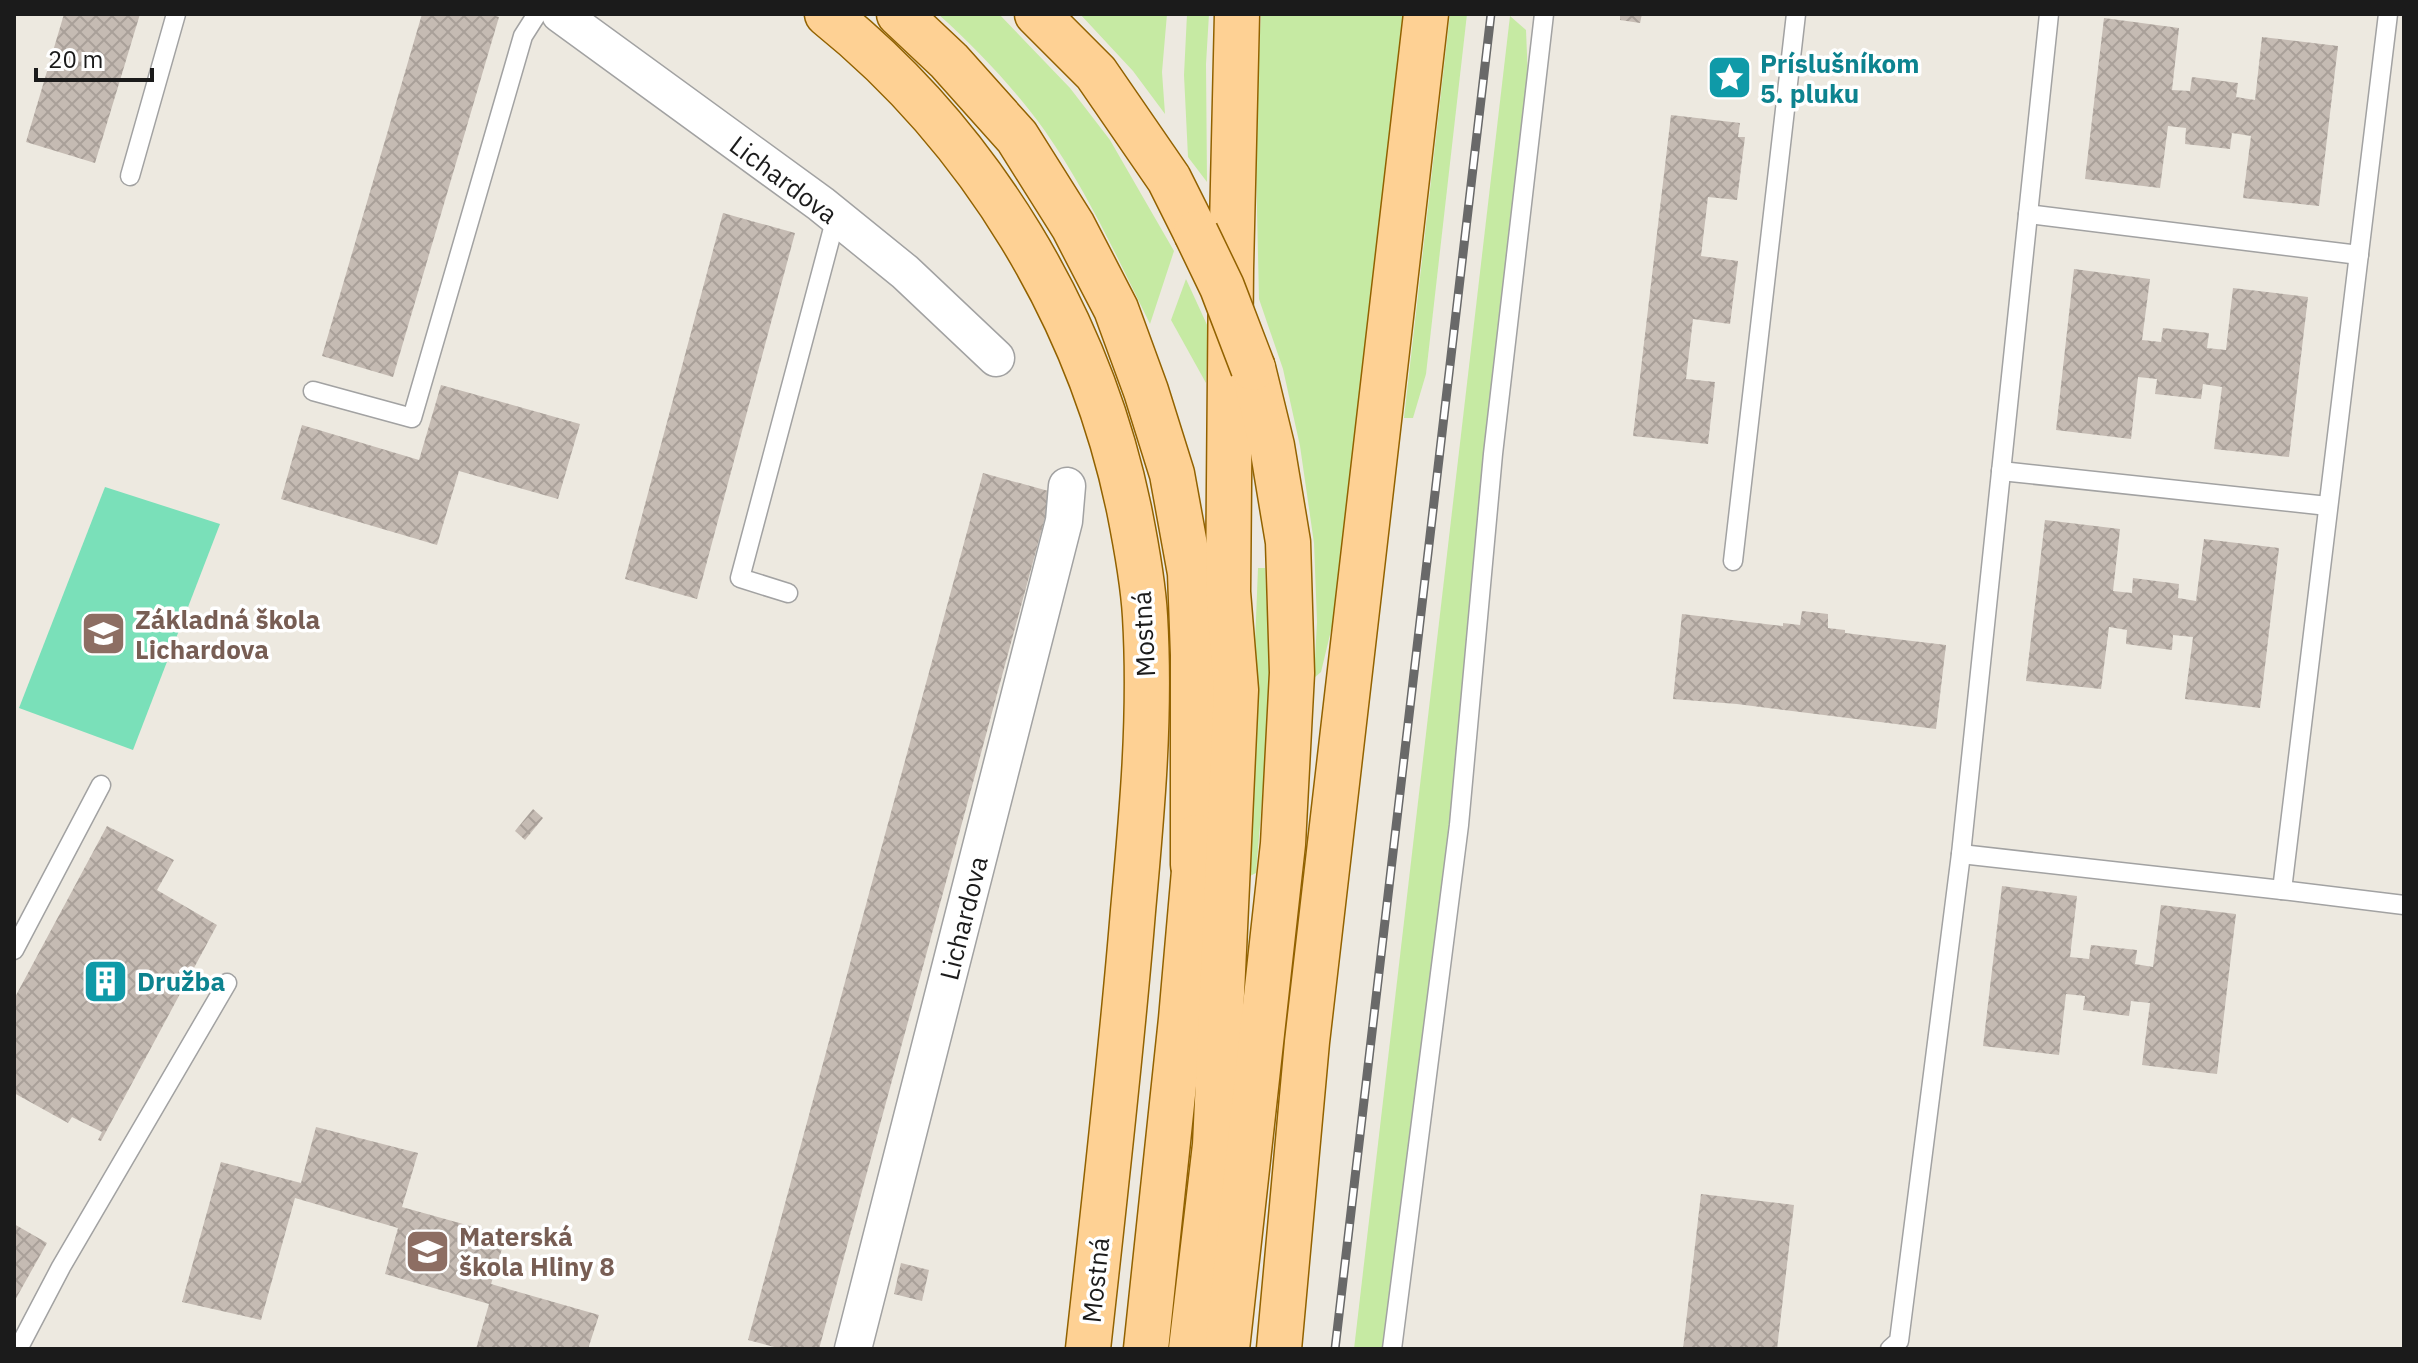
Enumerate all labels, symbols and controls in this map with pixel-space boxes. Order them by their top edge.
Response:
scale bar [36,32,152,82]
text: 20 m [48,43,103,75]
place label: Príslušníkom 5. pluku [1760,46,1919,110]
place icon: Príslušníkom 5. pluku [1705,54,1753,102]
street label: Lichardova [723,127,845,231]
street label: Mostná [1124,590,1162,678]
place label: Základná škola Lichardova [135,602,320,666]
school or university icon: Základná škola Lichardova [80,610,128,658]
street label: Lichardova [931,852,995,983]
building icon: Družba [82,957,130,1005]
place label: Družba [137,964,225,998]
place label: Materská škola Hliny 8 [459,1219,615,1283]
school or university icon: Materská škola Hliny 8 [404,1227,452,1275]
street label: Mostná [1074,1235,1116,1325]

